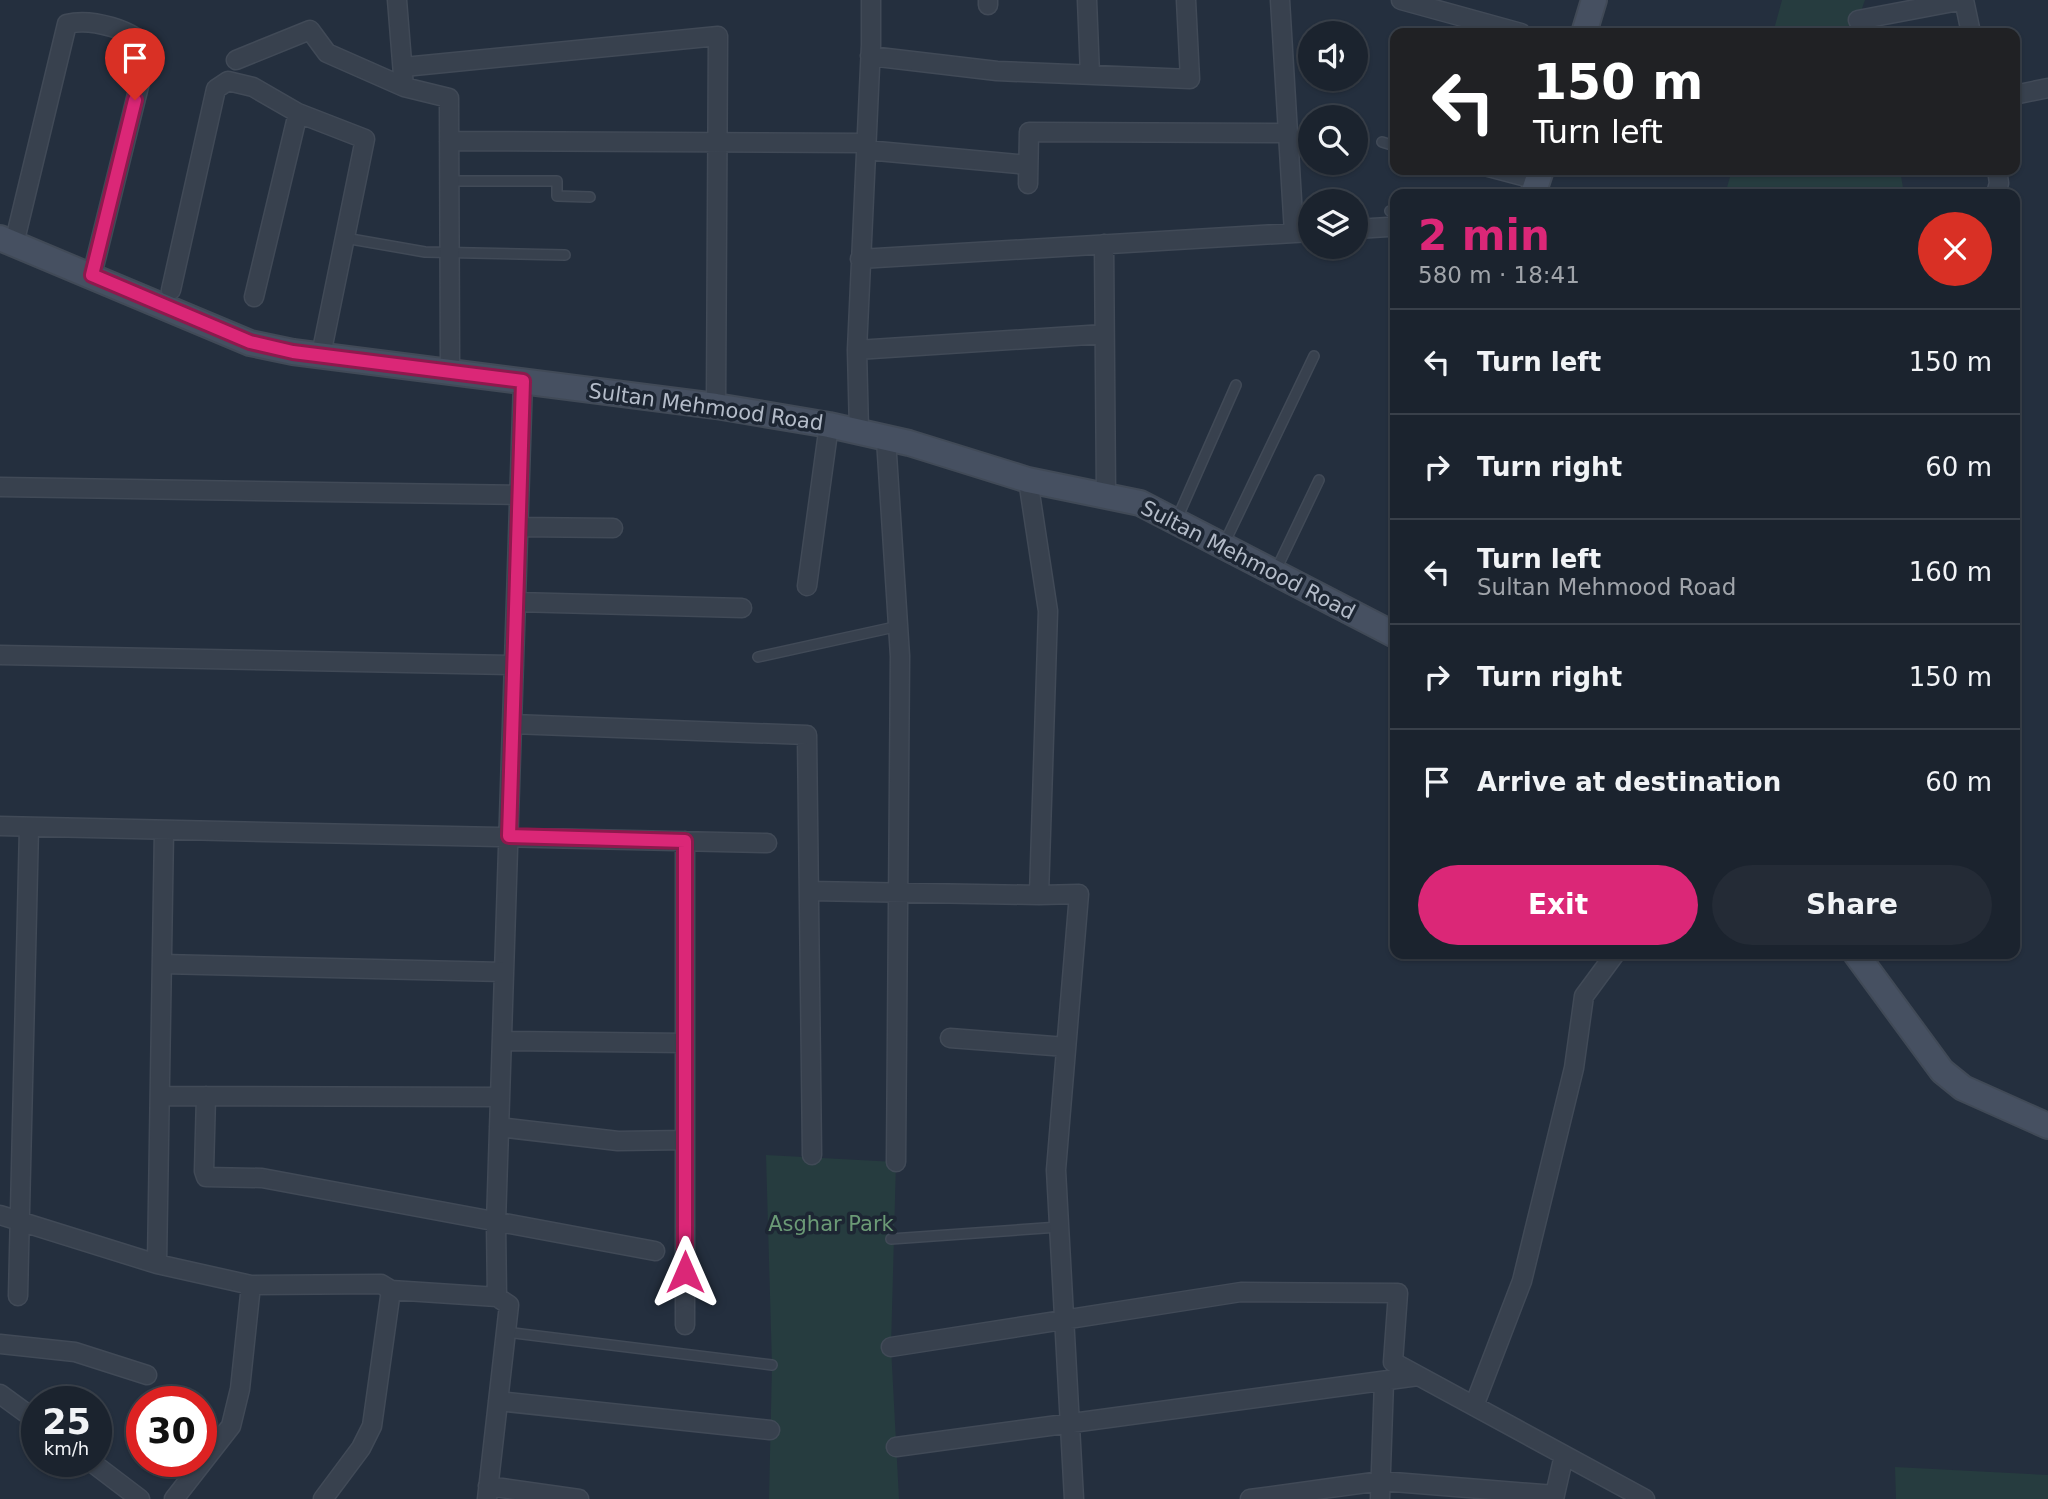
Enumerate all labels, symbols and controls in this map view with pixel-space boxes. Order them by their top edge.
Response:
map controls [1298,21,1368,259]
button: sound [1298,21,1368,91]
pin [105,28,165,100]
icon: arrive [116,39,154,77]
text: 150 m [1533,54,1703,111]
icon: left [1418,56,1509,147]
button: search [1298,105,1368,175]
text: Turn left [1533,113,1663,151]
button: layers [1298,189,1368,259]
text: 2 min [1418,211,1550,260]
button: close [1918,212,1992,286]
text: 580 m · 18:41 [1418,262,1580,288]
icon: left [1418,343,1456,381]
text: Turn left [1477,347,1601,377]
text: 150 m [1909,347,1992,377]
street label: Sultan Mehmood Road [587,379,825,435]
icon: right [1418,448,1456,486]
text: Turn right [1477,452,1622,482]
text: 60 m [1925,452,1992,482]
street label: Sultan Mehmood Road [1137,496,1359,624]
text: Turn left [1477,544,1601,574]
icon: left [1418,553,1456,591]
text: 160 m [1909,557,1992,587]
text: Sultan Mehmood Road [1477,574,1736,600]
icon: right [1418,658,1456,696]
text: Turn right [1477,662,1622,692]
text: 150 m [1909,662,1992,692]
icon: arrive [1418,763,1456,801]
text: Arrive at destination [1477,767,1781,797]
text: 60 m [1925,767,1992,797]
button: Exit [1418,865,1698,945]
button: Share [1712,865,1992,945]
park label: Asghar Park [768,1212,895,1236]
position arrow [648,1235,722,1309]
speed limit sign: 30 [126,1386,217,1477]
text: 25 [42,1402,91,1442]
text: km/h [44,1438,89,1459]

